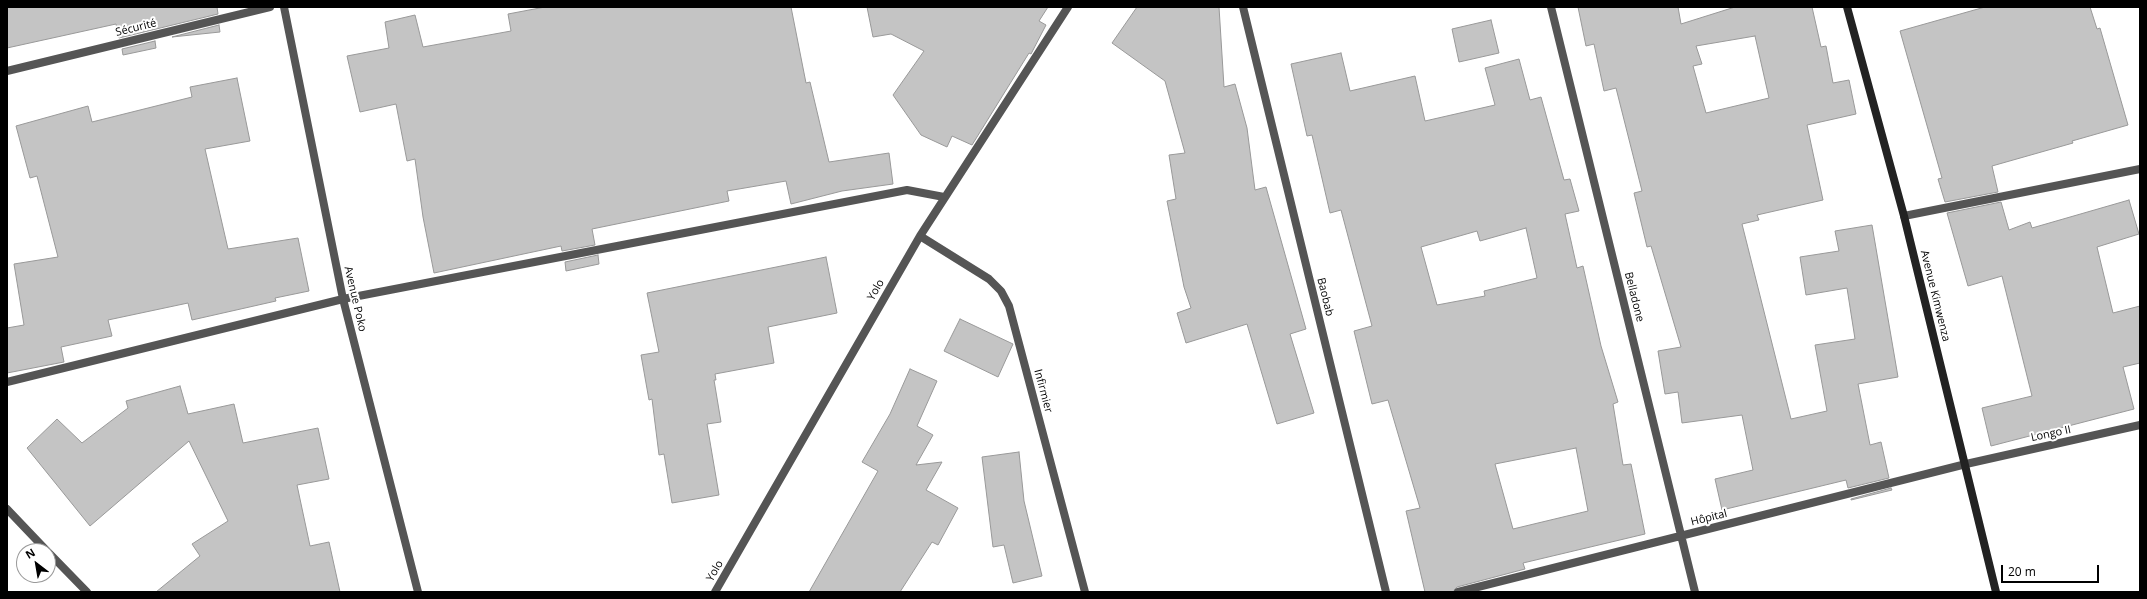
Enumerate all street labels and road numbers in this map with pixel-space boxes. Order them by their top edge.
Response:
street label: Sécurité [114,17,158,39]
street label: Avenue Kimwenza [1917,249,1953,343]
street label: Avenue Poko [341,265,369,333]
street label: Belladone [1621,271,1647,323]
street label: Baobab [1314,276,1336,318]
street label: Yolo [865,277,887,303]
street label: Infirmier [1031,368,1055,414]
street label: Longo II [2030,423,2072,445]
street label: Hôpital [1689,507,1729,529]
street label: Yolo [704,558,726,584]

